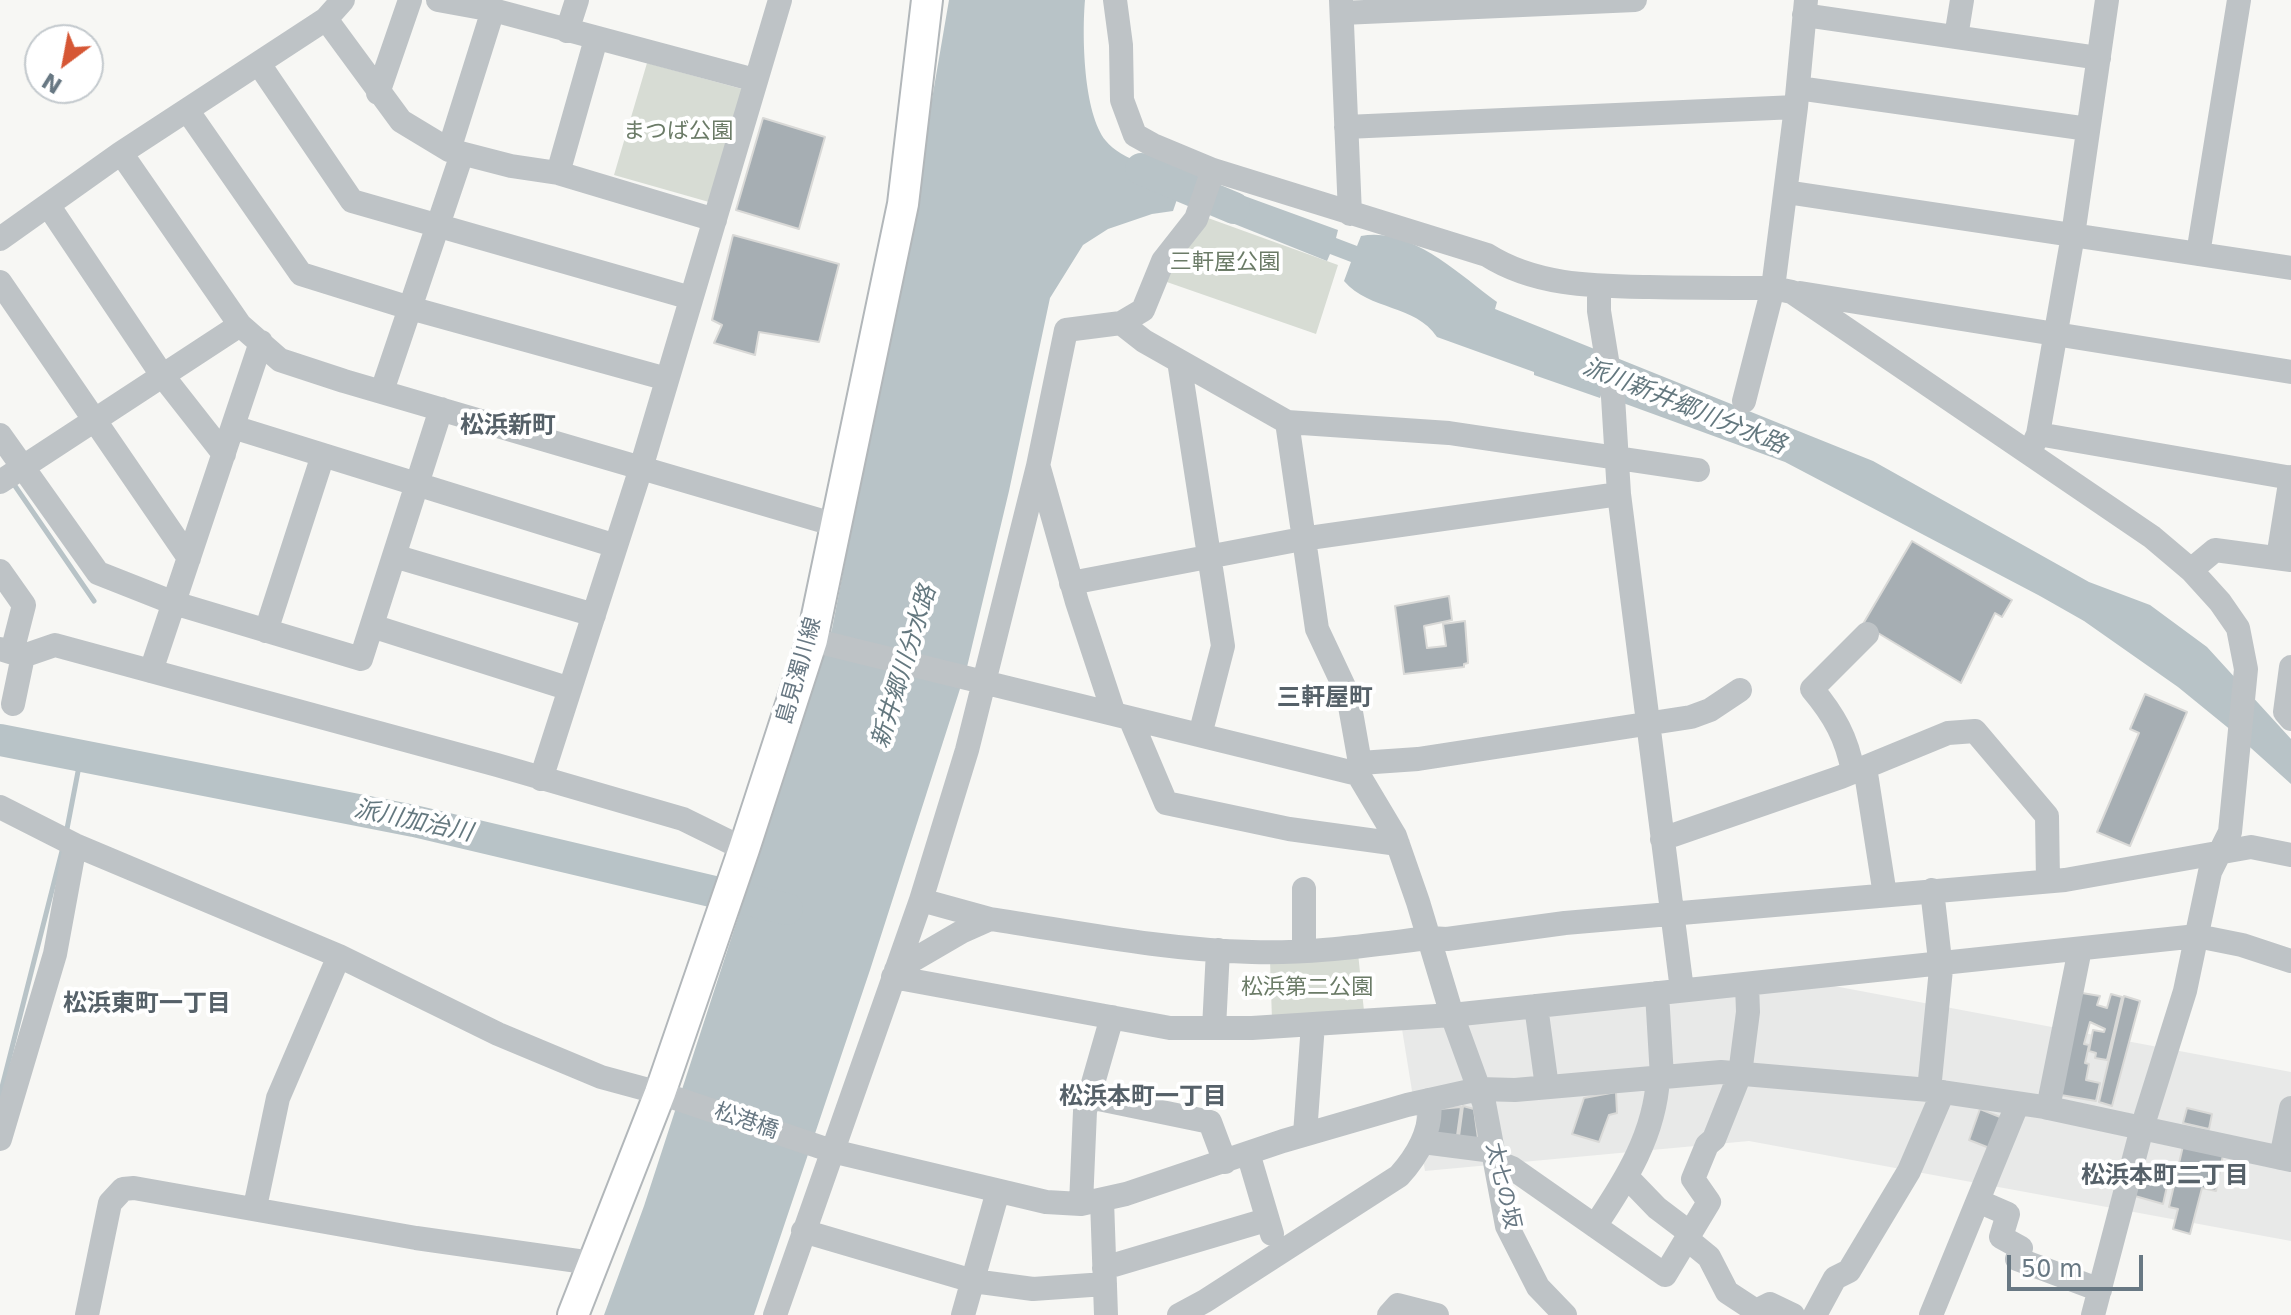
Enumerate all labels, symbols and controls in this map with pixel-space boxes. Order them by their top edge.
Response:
north arrow [24,24,104,104]
text: N [38,68,67,99]
park label: まつば公園 [623,119,733,145]
park label: 三軒屋公園 [1170,250,1280,276]
water label: 派川新井郷川分水路 [1578,353,1790,461]
district label: 松浜新町 [460,413,556,441]
water label: 新井郷川分水路 [867,582,943,752]
street label: 島見濁川線 [772,614,828,728]
district label: 三軒屋町 [1277,685,1373,713]
water label: 派川加治川 [351,795,475,849]
park label: 松浜第二公園 [1241,975,1373,1001]
district label: 松浜東町一丁目 [63,991,231,1019]
district label: 松浜本町一丁目 [1059,1084,1227,1112]
street label: 松港橋 [711,1099,781,1145]
street label: 太七の坂 [1479,1140,1525,1232]
district label: 松浜本町二丁目 [2081,1163,2249,1191]
scale bar [2011,1239,2147,1289]
text: 50 m [2021,1255,2083,1283]

